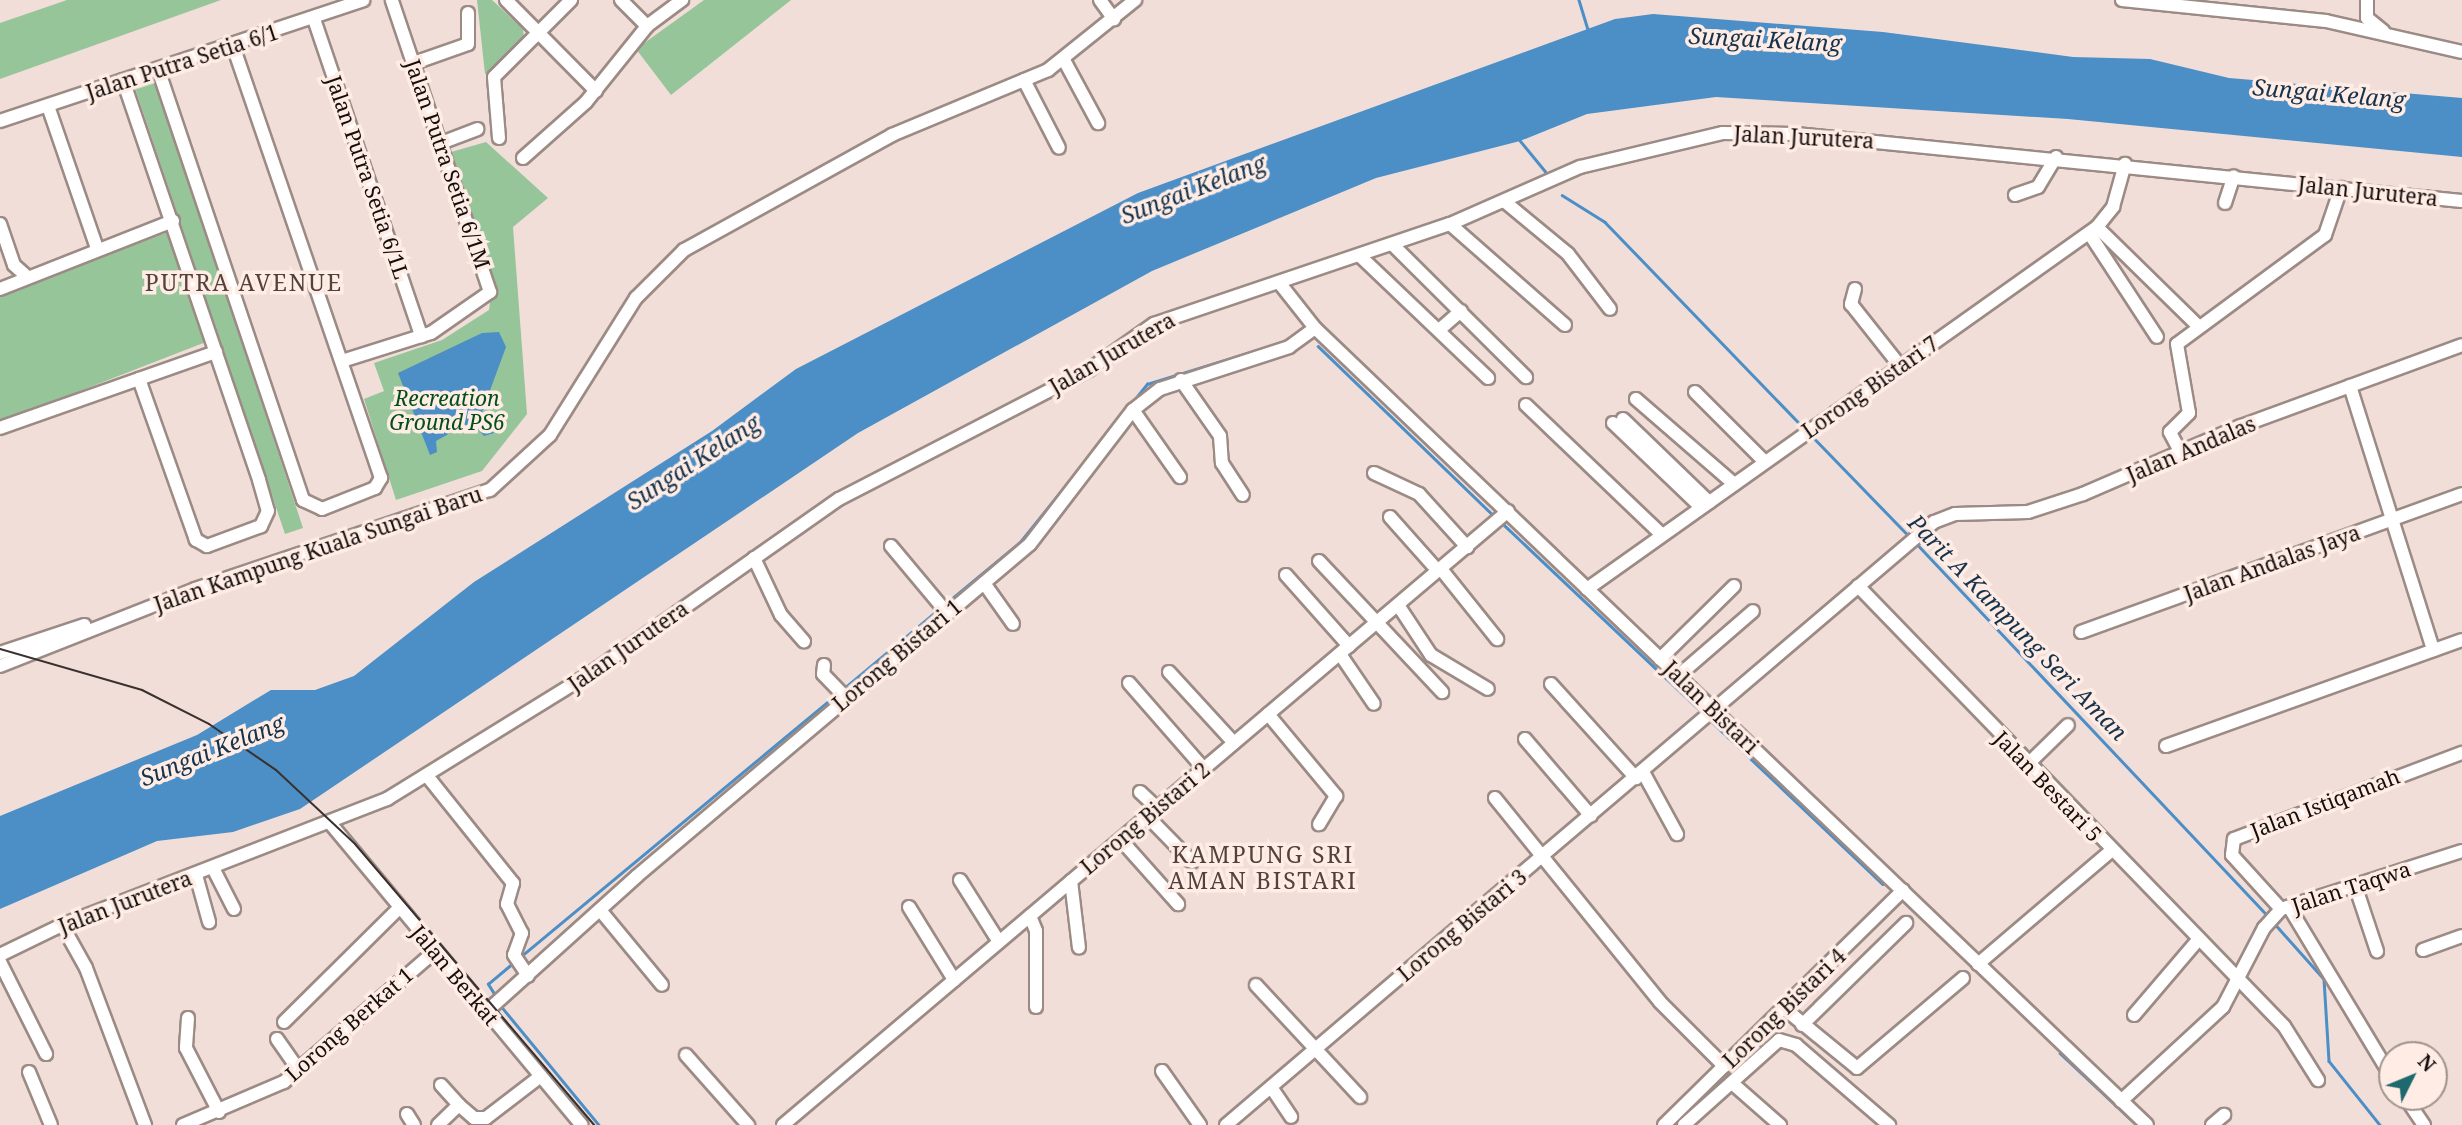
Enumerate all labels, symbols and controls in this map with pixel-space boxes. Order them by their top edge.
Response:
street label: Jalan Putra Setia 6/1 [83,19,281,105]
water label: Sungai Kelang [1688,21,1842,57]
street label: Jalan Putra Setia 6/1M [400,56,496,272]
street label: Jalan Putra Setia 6/1L [321,72,415,282]
water label: Sungai Kelang [2252,73,2406,113]
street label: Jalan Jurutera [1733,121,1875,153]
water label: Sungai Kelang [1117,149,1269,229]
street label: Jalan Jurutera [2297,171,2439,211]
district label: PUTRA AVENUE [146,268,342,296]
street label: Jalan Jurutera [1045,307,1179,399]
street label: Lorong Bistari 7 [1797,331,1943,443]
park label: Recreation Ground PS6 [389,385,505,435]
water label: Sungai Kelang [621,409,765,515]
street label: Jalan Andalas [2123,411,2259,487]
street label: Jalan Kampung Kuala Sungai Baru [151,481,485,617]
water label: Parit A Kampung Seri Aman [1903,508,2133,746]
street label: Jalan Andalas Jaya [2180,519,2364,607]
street label: Lorong Bistari 1 [827,594,967,716]
street label: Jalan Jurutera [563,595,693,697]
street label: Jalan Bistari [1658,655,1764,759]
water label: Sungai Kelang [136,709,288,791]
street label: Jalan Bestari 5 [1989,725,2107,847]
street label: Lorong Bistari 2 [1075,757,1215,879]
street label: Jalan Istiqamah [2247,763,2403,843]
district label: KAMPUNG SRI AMAN BISTARI [1170,840,1356,894]
street label: Jalan Taqwa [2288,856,2414,918]
street label: Lorong Bistari 3 [1392,864,1532,986]
street label: Jalan Jurutera [55,865,195,939]
street label: Jalan Berkat [406,920,504,1030]
street label: Lorong Bistari 4 [1718,943,1850,1073]
street label: Lorong Berkat 1 [280,962,418,1086]
north arrow [2378,1041,2448,1111]
text: N [2412,1049,2442,1077]

